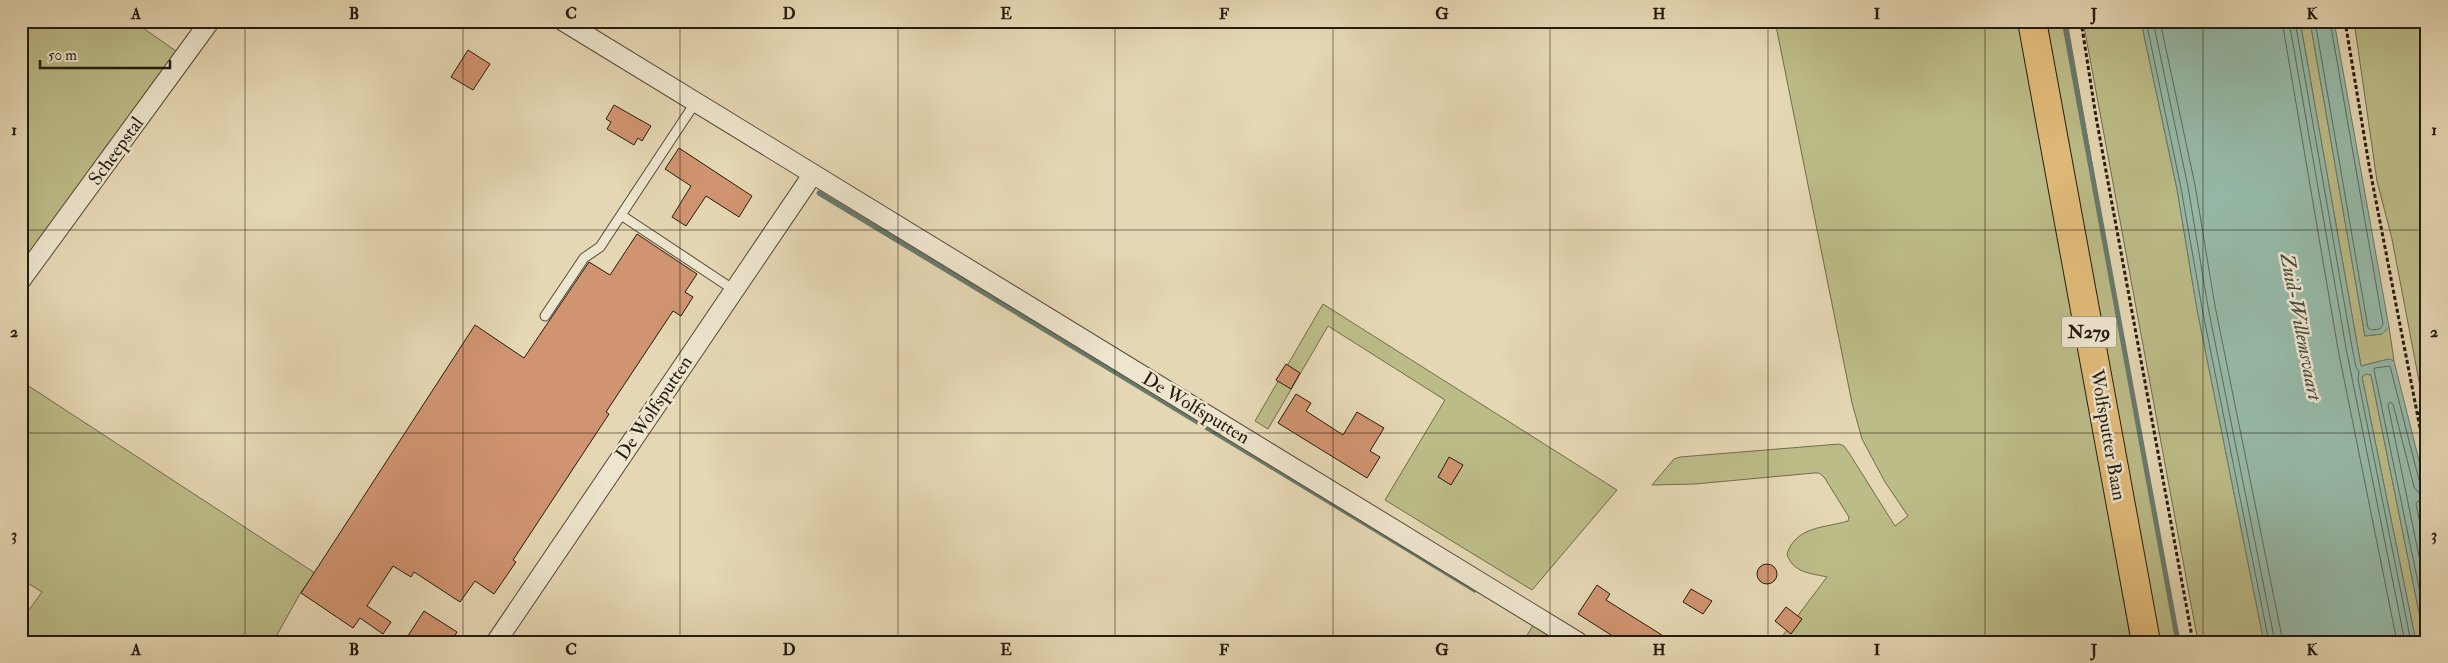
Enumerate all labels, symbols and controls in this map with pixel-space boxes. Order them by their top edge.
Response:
text: A [130,4,142,24]
text: B [349,4,359,24]
text: C [565,4,577,24]
text: D [782,4,796,24]
text: E [1000,4,1012,24]
text: F [1219,4,1229,24]
text: G [1435,4,1449,24]
text: H [1652,4,1666,24]
text: I [1874,4,1881,24]
text: J [2090,4,2098,25]
text: K [2306,4,2318,24]
scale bar [40,38,170,70]
text: 50 m [48,46,77,65]
street label: Scheepstal [83,112,150,191]
text: 1 [11,120,17,140]
text: 1 [2431,120,2437,140]
water label: Zuid-Willemsvaart [2274,250,2328,404]
road number: N279 [2062,316,2116,348]
text: 2 [10,322,18,342]
text: 2 [2430,322,2438,342]
street label: De Wolfsputten [610,351,699,465]
street label: De Wolfsputten [1137,367,1254,450]
street label: Wolfsputter Baan [2083,367,2131,503]
text: 3 [11,525,17,545]
text: 3 [2431,525,2437,545]
text: A [130,640,142,660]
text: B [349,640,359,660]
text: C [565,640,577,660]
text: D [782,640,796,660]
text: E [1000,640,1012,660]
text: F [1219,640,1229,660]
text: G [1435,640,1449,660]
text: H [1652,640,1666,660]
text: I [1874,640,1881,660]
text: J [2090,640,2098,661]
text: K [2306,640,2318,660]

